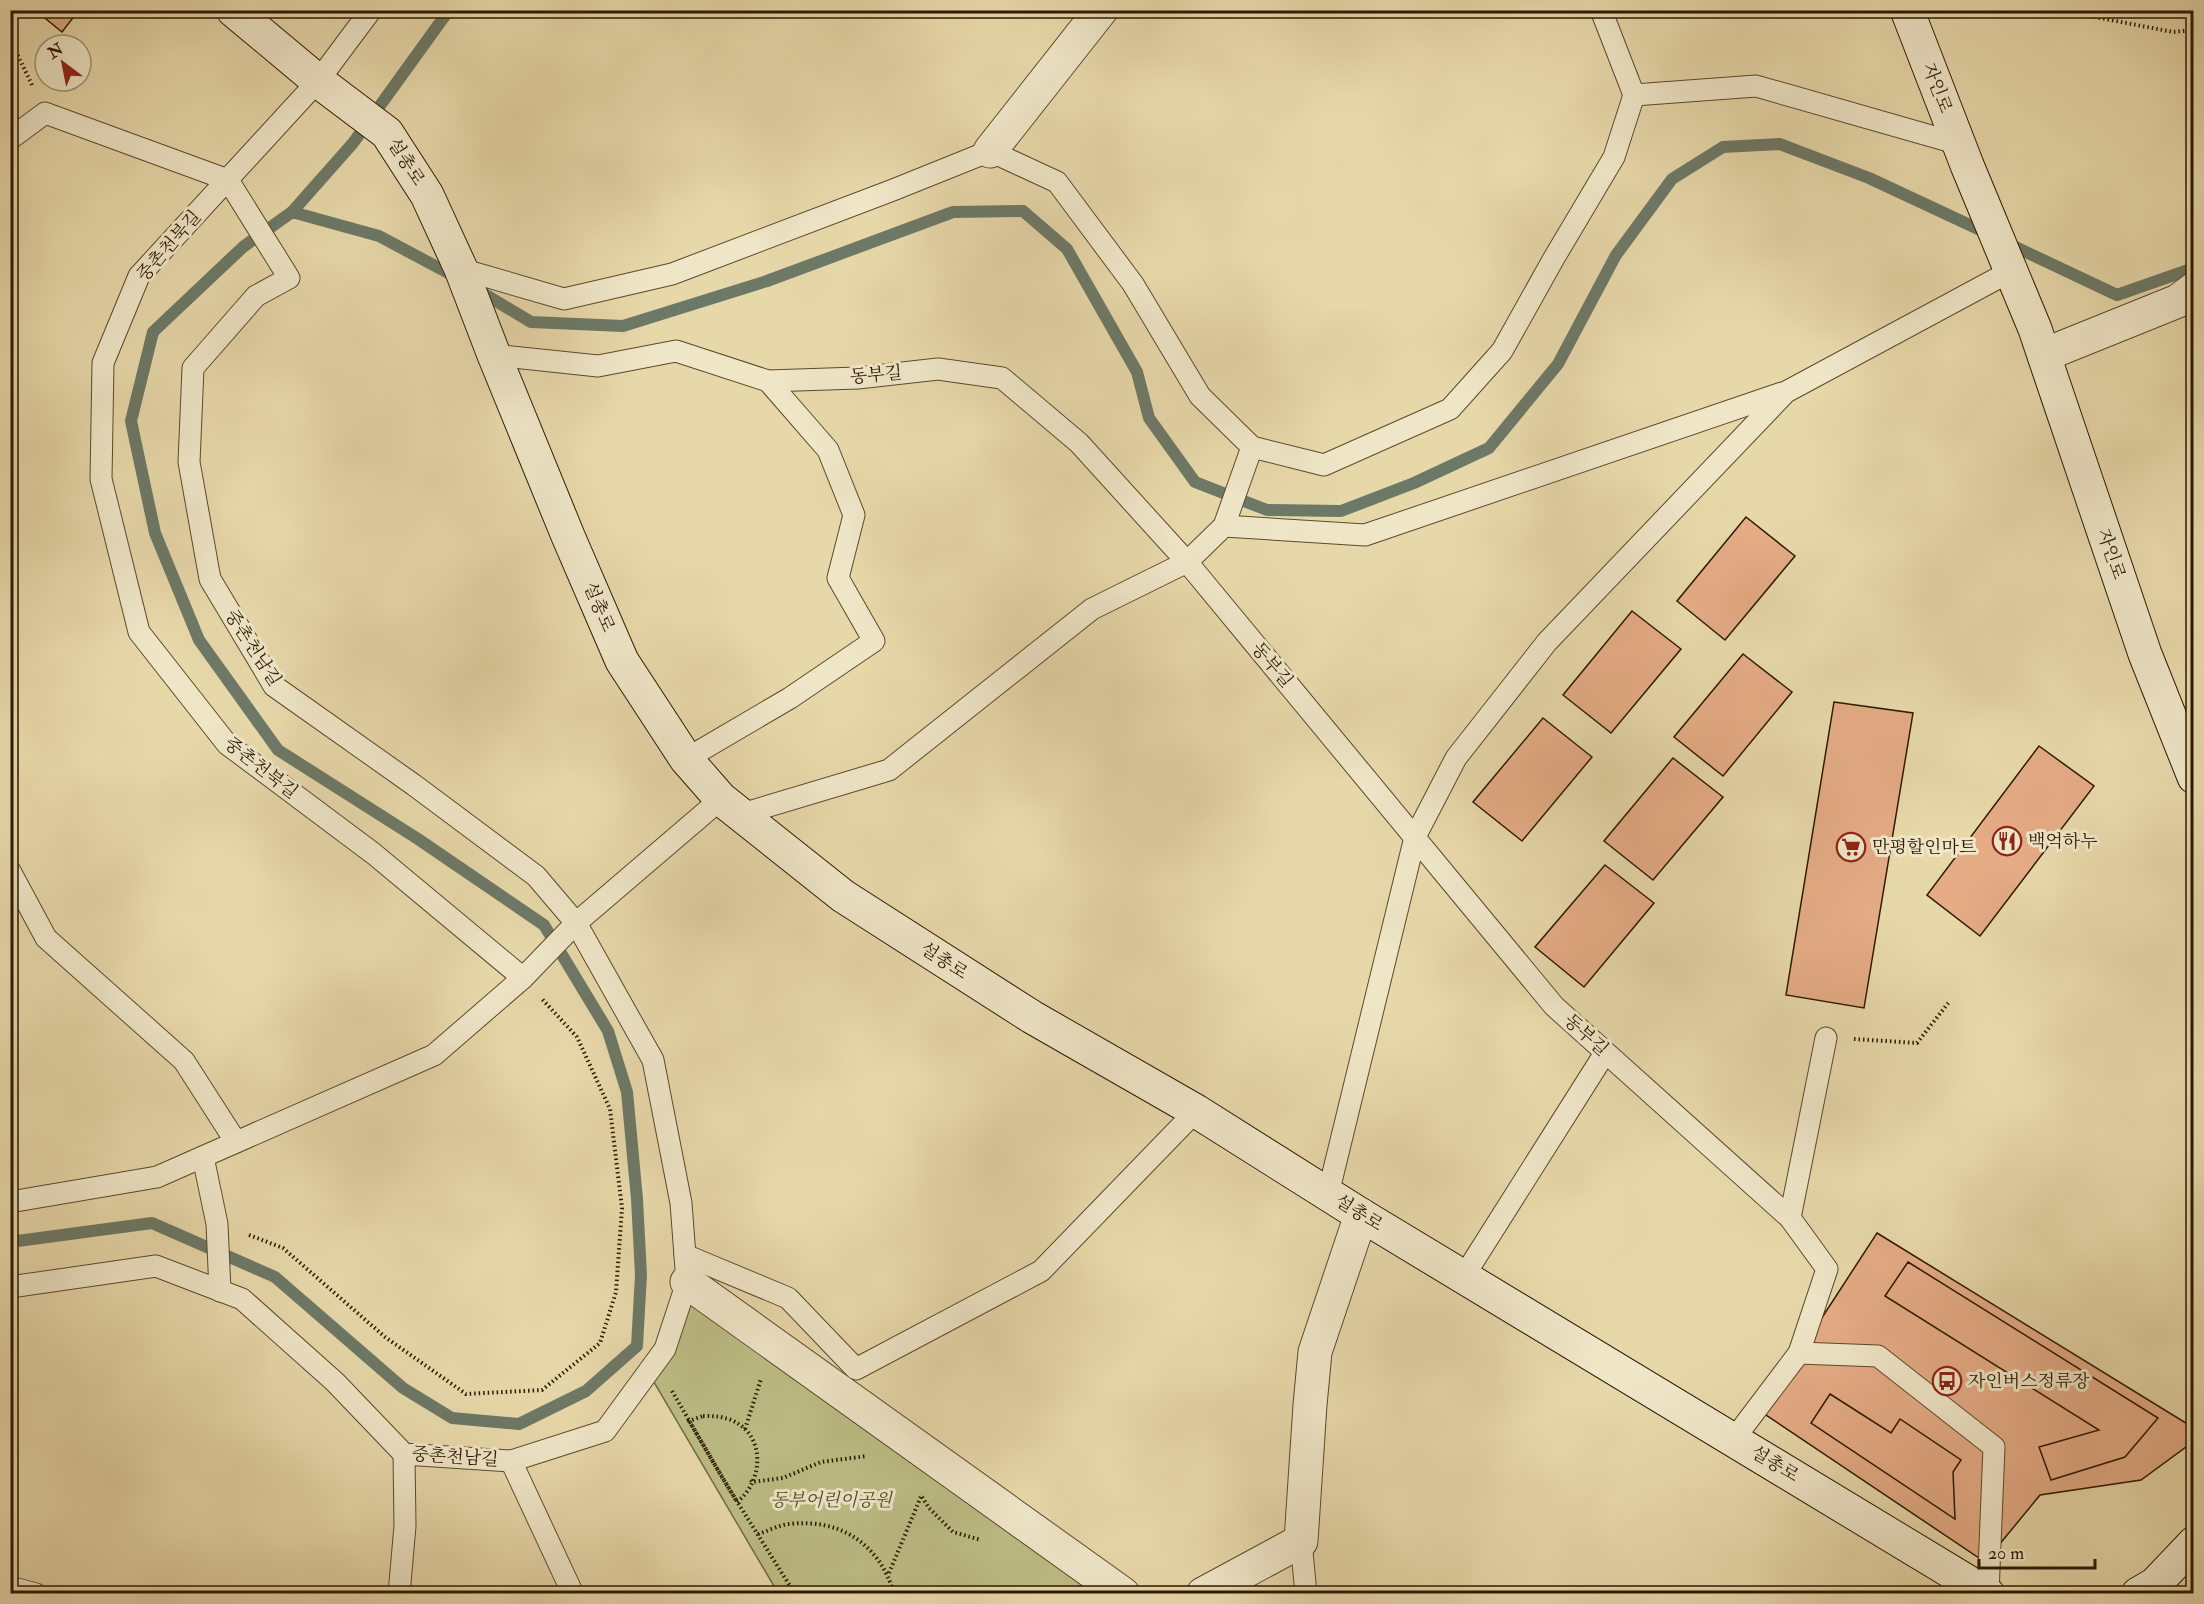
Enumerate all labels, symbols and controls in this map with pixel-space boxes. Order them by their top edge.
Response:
north arrow [33,33,93,93]
text: N [43,38,68,64]
street label: 자인로 [1917,60,1957,116]
street label: 설총로 [382,134,430,190]
street label: 중촌천북길 [132,206,206,286]
street label: 동부길 [849,361,903,389]
street label: 자인로 [2092,526,2130,582]
street label: 설총로 [578,578,620,636]
street label: 중촌천남길 [220,605,286,691]
street label: 동부길 [1246,638,1298,692]
street label: 중촌천북길 [220,732,302,804]
restaurant icon: 백억하누 [1991,825,2023,857]
place label: 백억하누 [2028,830,2098,853]
supermarket icon: 만평할인마트 [1835,831,1867,863]
place label: 만평할인마트 [1872,836,1977,859]
street label: 설총로 [916,937,972,985]
street label: 동부길 [1559,1009,1613,1061]
street label: 설총로 [1331,1189,1387,1237]
bus stop icon: 자인버스정류장 [1931,1365,1963,1397]
place label: 자인버스정류장 [1968,1370,2090,1393]
street label: 설총로 [1747,1441,1803,1487]
street label: 중촌천남길 [411,1442,499,1472]
park label: 동부어린이공원 [770,1489,893,1512]
scale bar [1979,1532,2094,1570]
text: 20 m [1988,1542,2024,1565]

